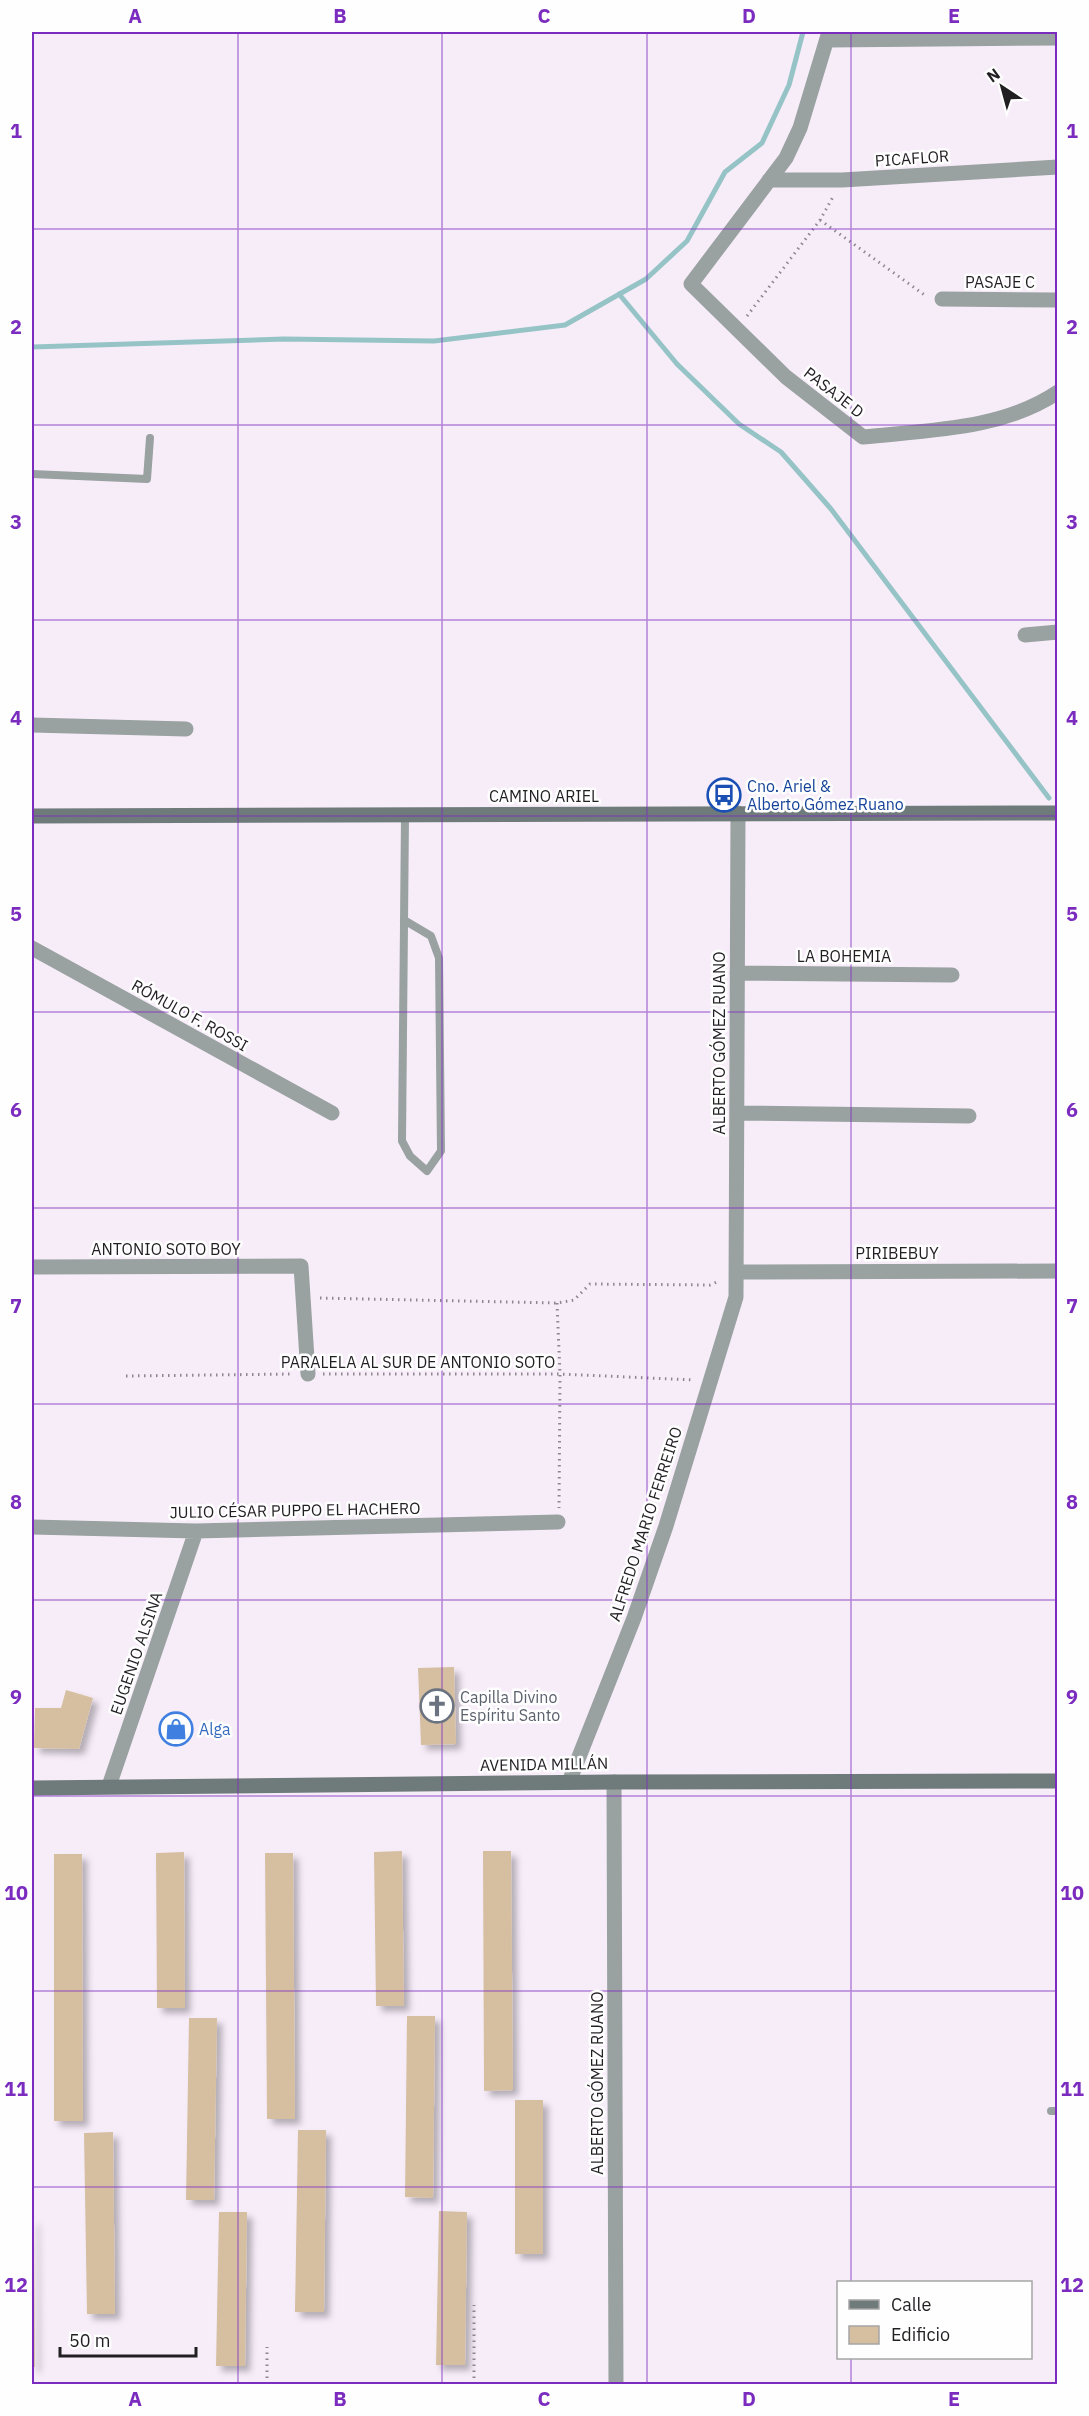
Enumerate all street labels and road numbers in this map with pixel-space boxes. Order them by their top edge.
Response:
street label: PICAFLOR [874,145,950,171]
street label: PASAJE C [965,272,1035,292]
street label: PASAJE D [800,362,868,422]
street label: CAMINO ARIEL [489,786,599,806]
street label: LA BOHEMIA [797,946,891,966]
street label: ALBERTO GÓMEZ RUANO [708,951,729,1135]
street label: RÓMULO F. ROSSI [128,974,252,1055]
street label: ANTONIO SOTO BOY [91,1239,241,1259]
street label: PIRIBEBUY [855,1243,939,1263]
street label: PARALELA AL SUR DE ANTONIO SOTO [281,1352,555,1372]
street label: ALFREDO MARIO FERREIRO [604,1424,686,1624]
street label: JULIO CÉSAR PUPPO EL HACHERO [169,1497,421,1522]
street label: EUGENIO ALSINA [106,1589,166,1717]
street label: AVENIDA MILLÁN [480,1752,608,1775]
street label: ALBERTO GÓMEZ RUANO [586,1991,607,2175]

